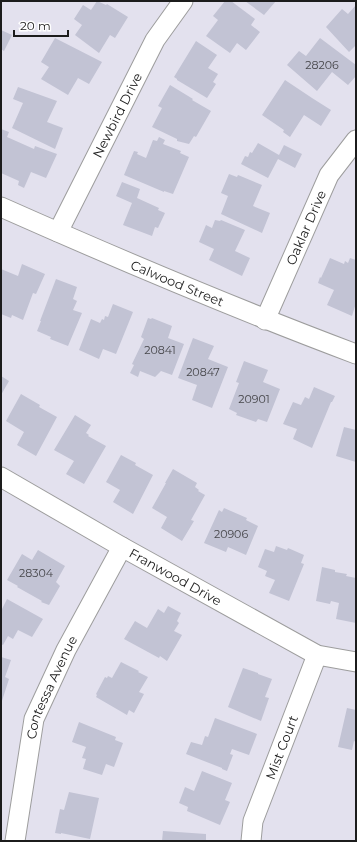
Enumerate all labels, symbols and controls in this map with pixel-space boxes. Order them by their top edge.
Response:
scale bar [14,12,68,38]
text: 20 m [20,18,51,33]
house number: 28206 [305,58,339,72]
street label: Newbird Drive [89,70,145,160]
street label: Oaklar Drive [282,188,329,268]
street label: Calwood Street [128,256,226,309]
house number: 20841 [144,343,176,357]
house number: 20847 [186,365,220,379]
house number: 20901 [238,392,270,406]
house number: 20906 [214,527,248,541]
street label: Franwood Drive [127,545,225,609]
house number: 28304 [19,566,54,580]
street label: Contessa Avenue [23,633,80,740]
street label: Mist Court [262,713,301,782]

